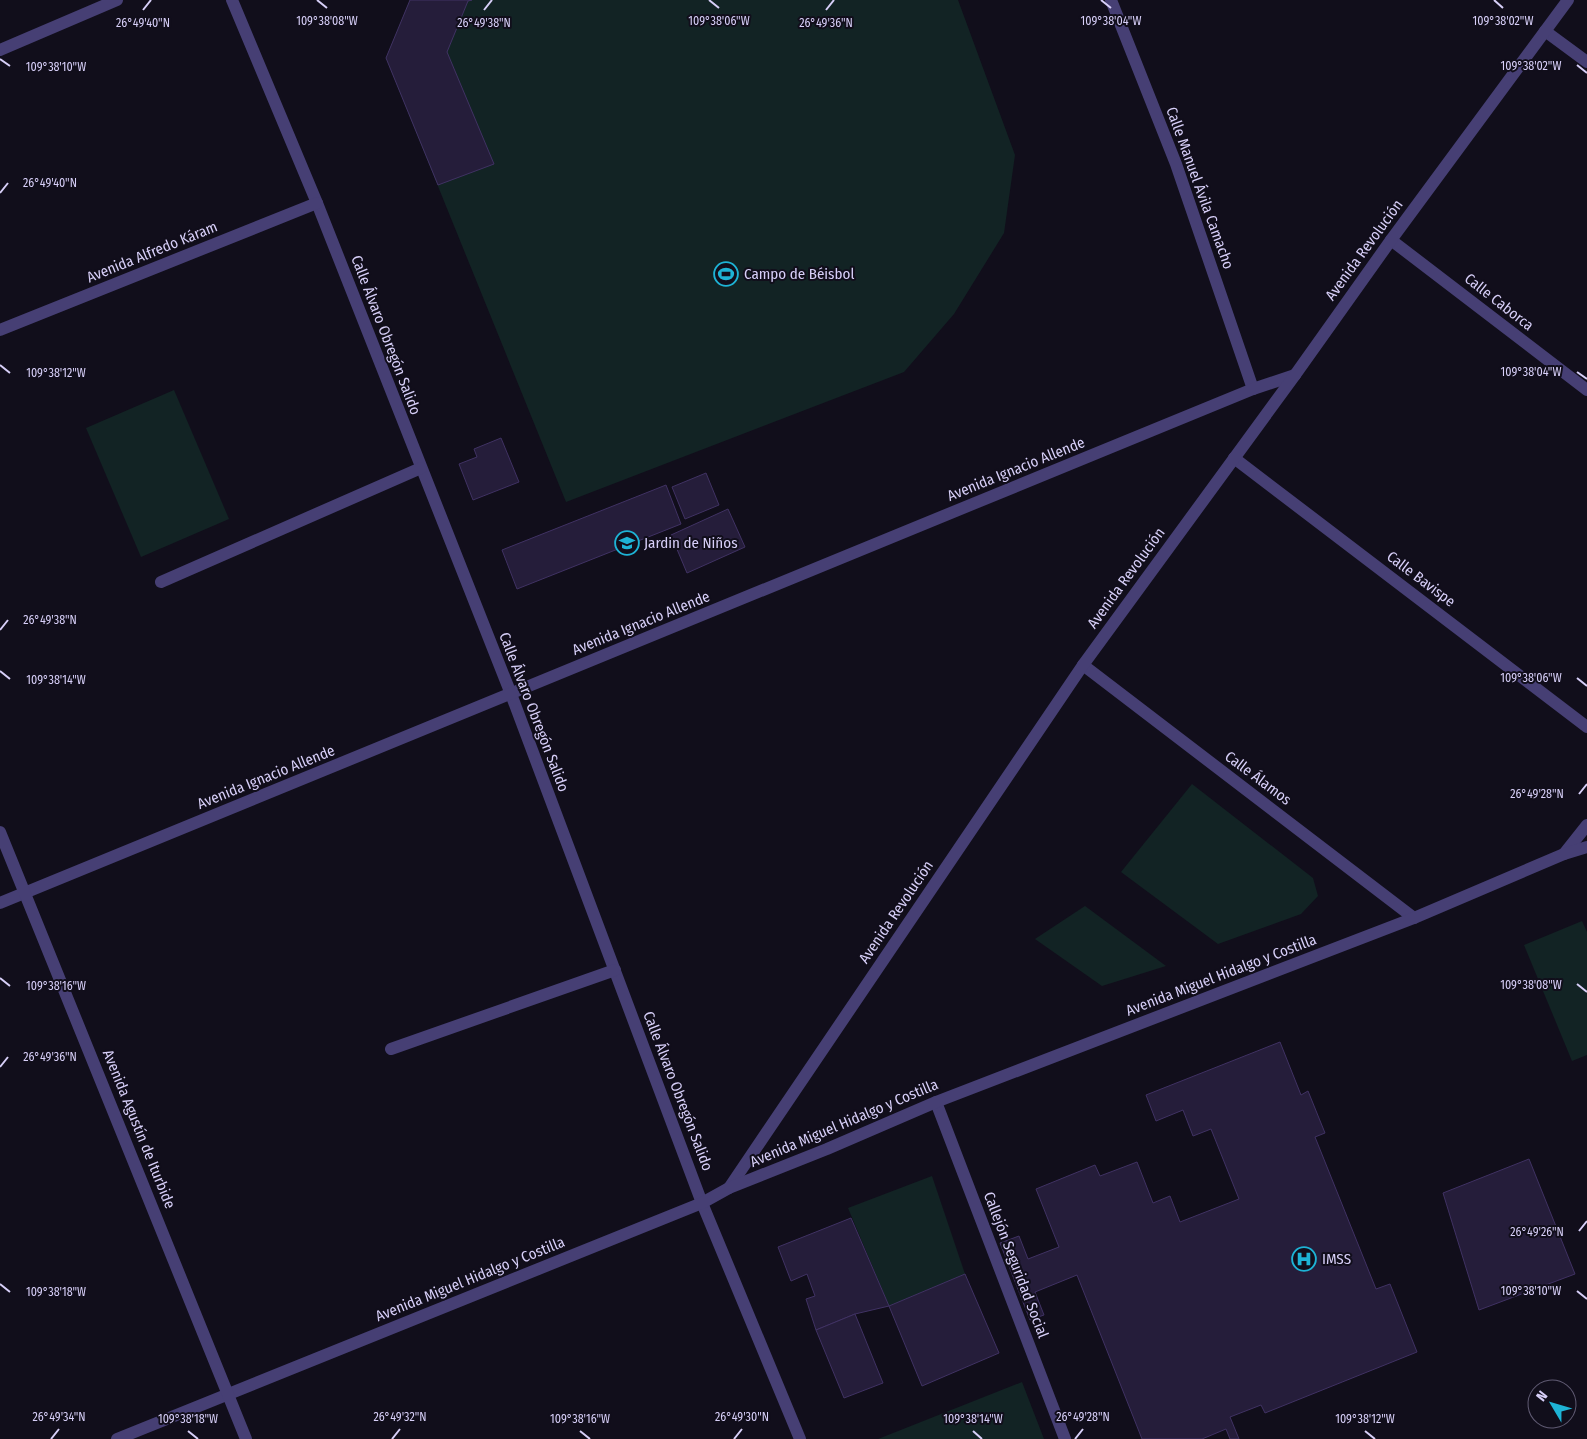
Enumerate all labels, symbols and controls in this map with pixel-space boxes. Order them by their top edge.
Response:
text: 109°38'08"W [296,14,358,28]
text: 109°38'06"W [688,14,750,28]
text: 109°38'04"W [1081,14,1141,28]
text: 109°38'02"W [1473,14,1533,28]
text: 26°49'40"N [116,16,170,30]
text: 26°49'38"N [457,16,511,30]
text: 26°49'36"N [799,16,853,30]
text: 109°38'02"W [1501,59,1561,73]
text: 109°38'10"W [26,60,86,74]
street label: Calle Manuel Ávila Camacho [1162,105,1238,272]
text: 26°49'40"N [23,176,77,190]
street label: Avenida Revolución [1321,196,1407,304]
street label: Avenida Alfredo Káram [84,218,220,286]
street label: Calle Álvaro Obregón Salido [347,253,425,417]
sports icon: Campo de Béisbol [713,261,739,287]
place label: Campo de Béisbol [744,265,854,283]
street label: Calle Caborca [1461,269,1537,335]
text: 109°38'04"W [1501,365,1561,379]
text: 109°38'12"W [26,366,86,380]
street label: Avenida Ignacio Allende [945,433,1087,505]
street label: Avenida Revolución [1083,524,1169,632]
school or university icon: Jardin de Niños [614,530,640,556]
place label: Jardin de Niños [644,534,738,552]
street label: Calle Bavispe [1383,547,1459,611]
street label: Avenida Ignacio Allende [570,587,712,659]
text: 26°49'38"N [23,613,77,627]
street label: Calle Álvaro Obregón Salido [495,630,573,794]
text: 109°38'06"W [1500,671,1562,685]
text: 109°38'14"W [26,673,86,687]
street label: Avenida Ignacio Allende [195,741,337,813]
street label: Calle Álamos [1221,747,1295,809]
text: 26°49'28"N [1510,787,1564,801]
street label: Avenida Revolución [855,857,937,967]
street label: Avenida Miguel Hidalgo y Costilla [1123,930,1319,1020]
text: 109°38'08"W [1500,978,1562,992]
text: 109°38'16"W [26,979,86,993]
street label: Calle Álvaro Obregón Salido [639,1009,717,1173]
street label: Avenida Agustín de Iturbide [99,1047,179,1211]
text: 26°49'36"N [23,1050,77,1064]
street label: Avenida Miguel Hidalgo y Costilla [747,1075,941,1171]
street label: Callejón Seguridad Social [980,1189,1052,1341]
text: 26°49'26"N [1510,1225,1564,1239]
street label: Avenida Miguel Hidalgo y Costilla [373,1233,567,1325]
hospital icon: IMSS [1291,1246,1317,1272]
place label: IMSS [1322,1250,1351,1268]
text: 109°38'10"W [1501,1284,1561,1298]
text: 109°38'18"W [26,1285,86,1299]
north arrow [1527,1379,1577,1429]
text: N [1533,1388,1551,1405]
text: 26°49'34"N [33,1410,85,1424]
text: 26°49'32"N [373,1410,427,1424]
text: 26°49'30"N [715,1410,769,1424]
text: 26°49'28"N [1056,1410,1110,1424]
text: 109°38'18"W [158,1412,218,1426]
text: 109°38'16"W [550,1412,610,1426]
text: 109°38'14"W [943,1412,1003,1426]
text: 109°38'12"W [1335,1412,1395,1426]

